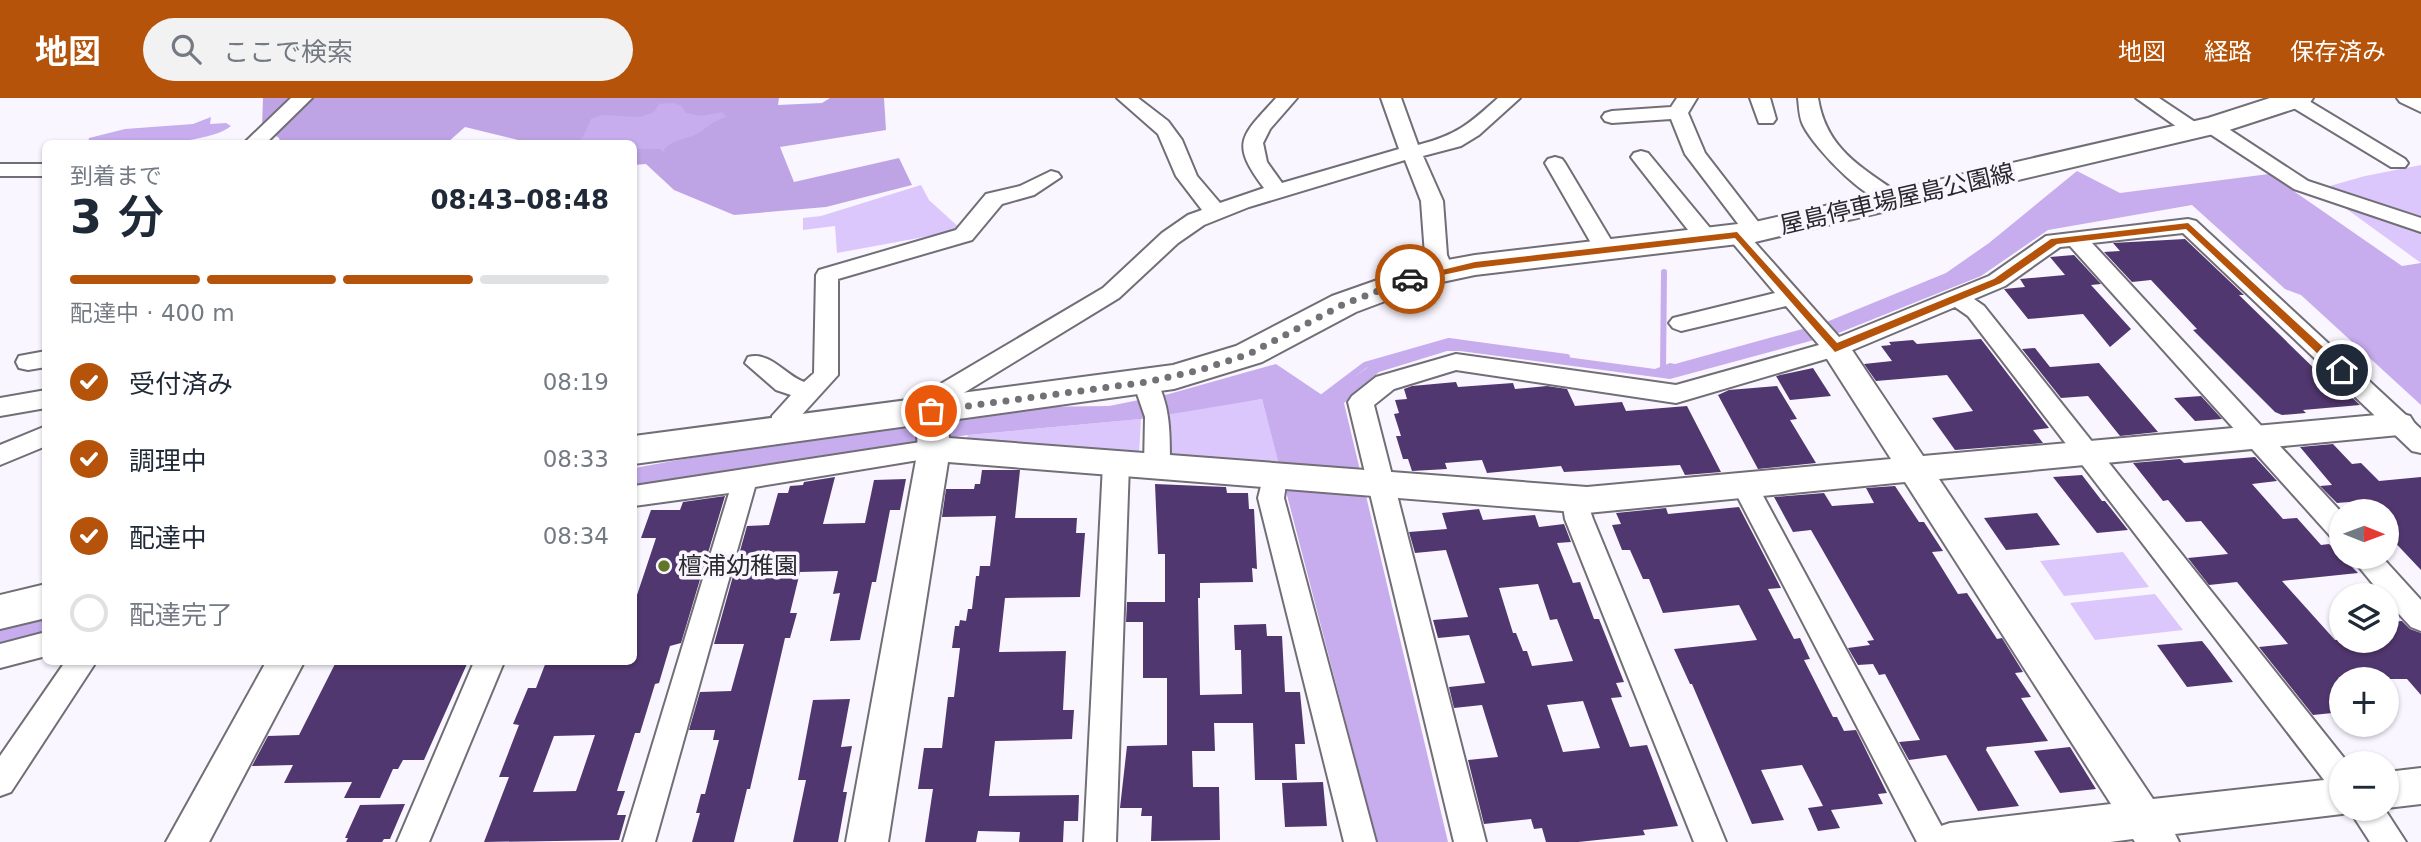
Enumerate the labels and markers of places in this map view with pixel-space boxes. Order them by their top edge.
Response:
pin [2312,340,2372,400]
pin [901,381,961,441]
place label: 檀浦幼稚園 [678,552,798,580]
marker: 檀浦幼稚園 [656,558,672,574]

